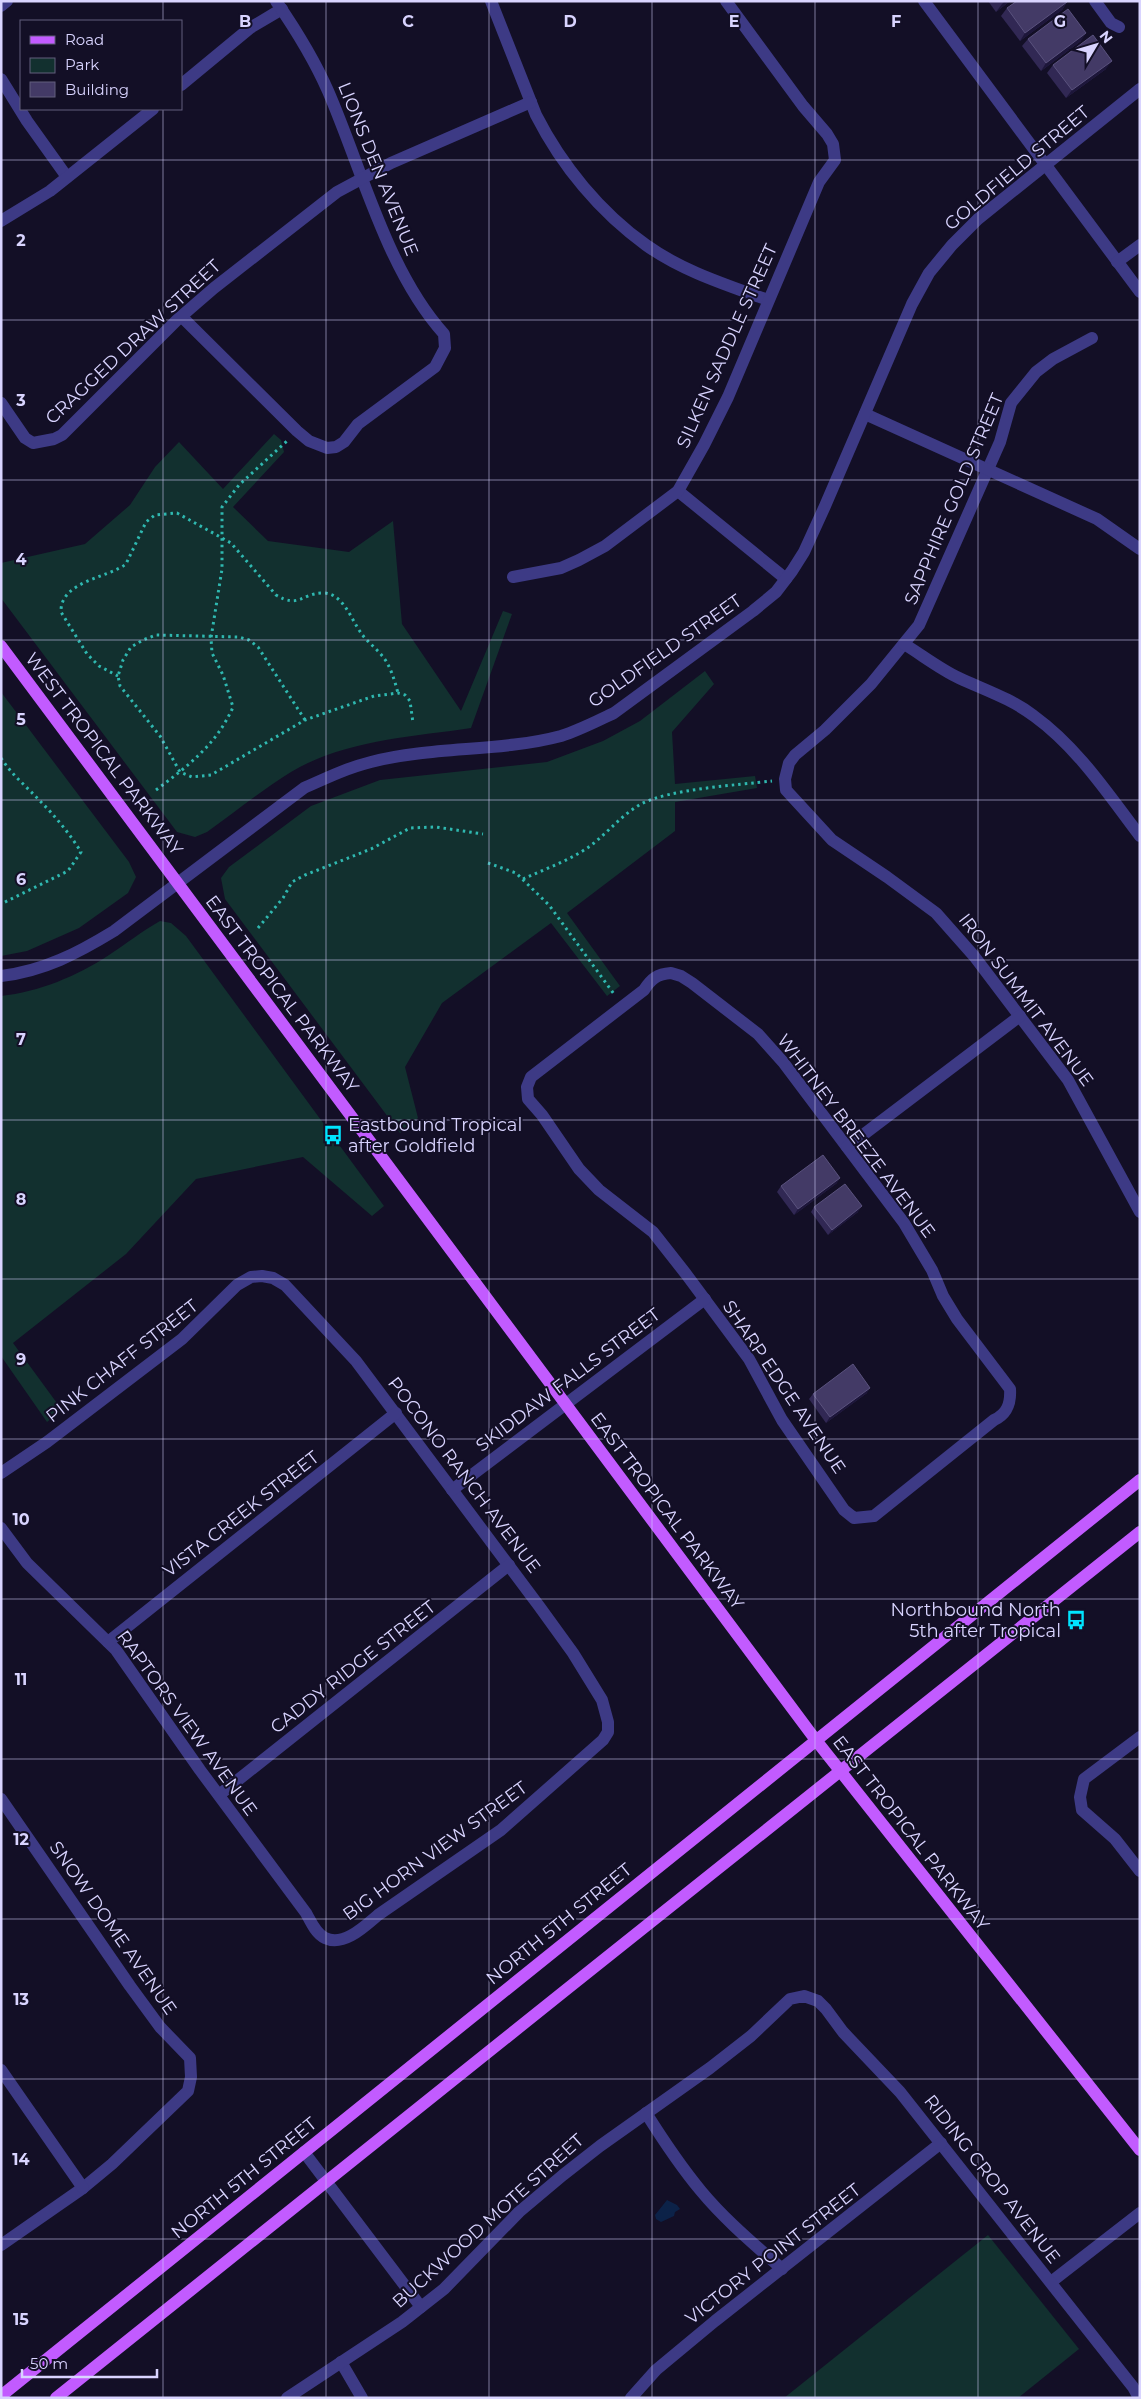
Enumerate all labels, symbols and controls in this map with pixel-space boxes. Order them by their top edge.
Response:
text: B [239,12,251,31]
text: C [402,12,414,31]
text: D [563,12,577,31]
text: E [729,12,739,31]
text: F [891,12,901,31]
text: G [1054,12,1066,31]
legend [20,20,182,110]
north arrow [1071,20,1121,70]
text: N [1096,27,1117,47]
text: Road [65,30,104,49]
text: Park [65,55,99,74]
street label: LIONS DEN AVENUE [333,79,423,259]
text: Building [65,80,129,99]
street label: GOLDFIELD STREET [940,101,1094,235]
text: 2 [16,231,26,250]
street label: SILKEN SADDLE STREET [672,240,782,451]
street label: CRAGGED DRAW STREET [41,255,226,429]
street label: SAPPHIRE GOLD STREET [899,390,1009,608]
text: 3 [15,391,26,410]
text: 4 [15,550,27,569]
street label: GOLDFIELD STREET [584,589,746,712]
street label: WEST TROPICAL PARKWAY [21,648,188,860]
text: 5 [16,710,26,729]
text: 6 [16,870,26,889]
street label: EAST TROPICAL PARKWAY [201,891,364,1097]
street label: IRON SUMMIT AVENUE [954,909,1098,1091]
text: 7 [16,1030,26,1049]
street label: WHITNEY BREEZE AVENUE [772,1030,940,1242]
place label: Eastbound Tropical after Goldfield [348,1114,522,1157]
bus stop icon: Eastbound Tropical after Goldfield [322,1124,344,1146]
text: 8 [16,1190,26,1209]
street label: PINK CHAFF STREET [42,1294,203,1427]
street label: SHARP EDGE AVENUE [718,1296,850,1478]
street label: SKIDDAW FALLS STREET [472,1303,665,1457]
text: 9 [16,1350,26,1369]
street label: POCONO RANCH AVENUE [383,1373,545,1577]
street label: EAST TROPICAL PARKWAY [586,1408,749,1614]
street label: VISTA CREEK STREET [159,1446,324,1582]
text: 10 [12,1510,30,1529]
street label: CADDY RIDGE STREET [266,1595,440,1738]
place label: Northbound North 5th after Tropical [891,1599,1061,1642]
bus stop icon: Northbound North 5th after Tropical [1065,1609,1087,1631]
street label: RAPTORS VIEW AVENUE [112,1626,262,1820]
text: 11 [15,1670,27,1689]
street label: EAST TROPICAL PARKWAY [828,1731,994,1935]
street label: BIG HORN VIEW STREET [338,1776,532,1925]
text: 12 [13,1830,29,1849]
street label: SNOW DOME AVENUE [45,1837,181,2019]
street label: NORTH 5TH STREET [482,1858,637,1989]
text: 13 [13,1990,29,2009]
street label: RIDING CROP AVENUE [919,2090,1065,2268]
street label: NORTH 5TH STREET [167,2112,322,2243]
street label: BUCKWOOD MOTE STREET [388,2129,589,2313]
text: 14 [12,2150,30,2169]
street label: VICTORY POINT STREET [681,2178,866,2329]
text: 15 [13,2310,29,2329]
scale bar [22,2346,158,2378]
text: 50 m [30,2354,68,2373]

